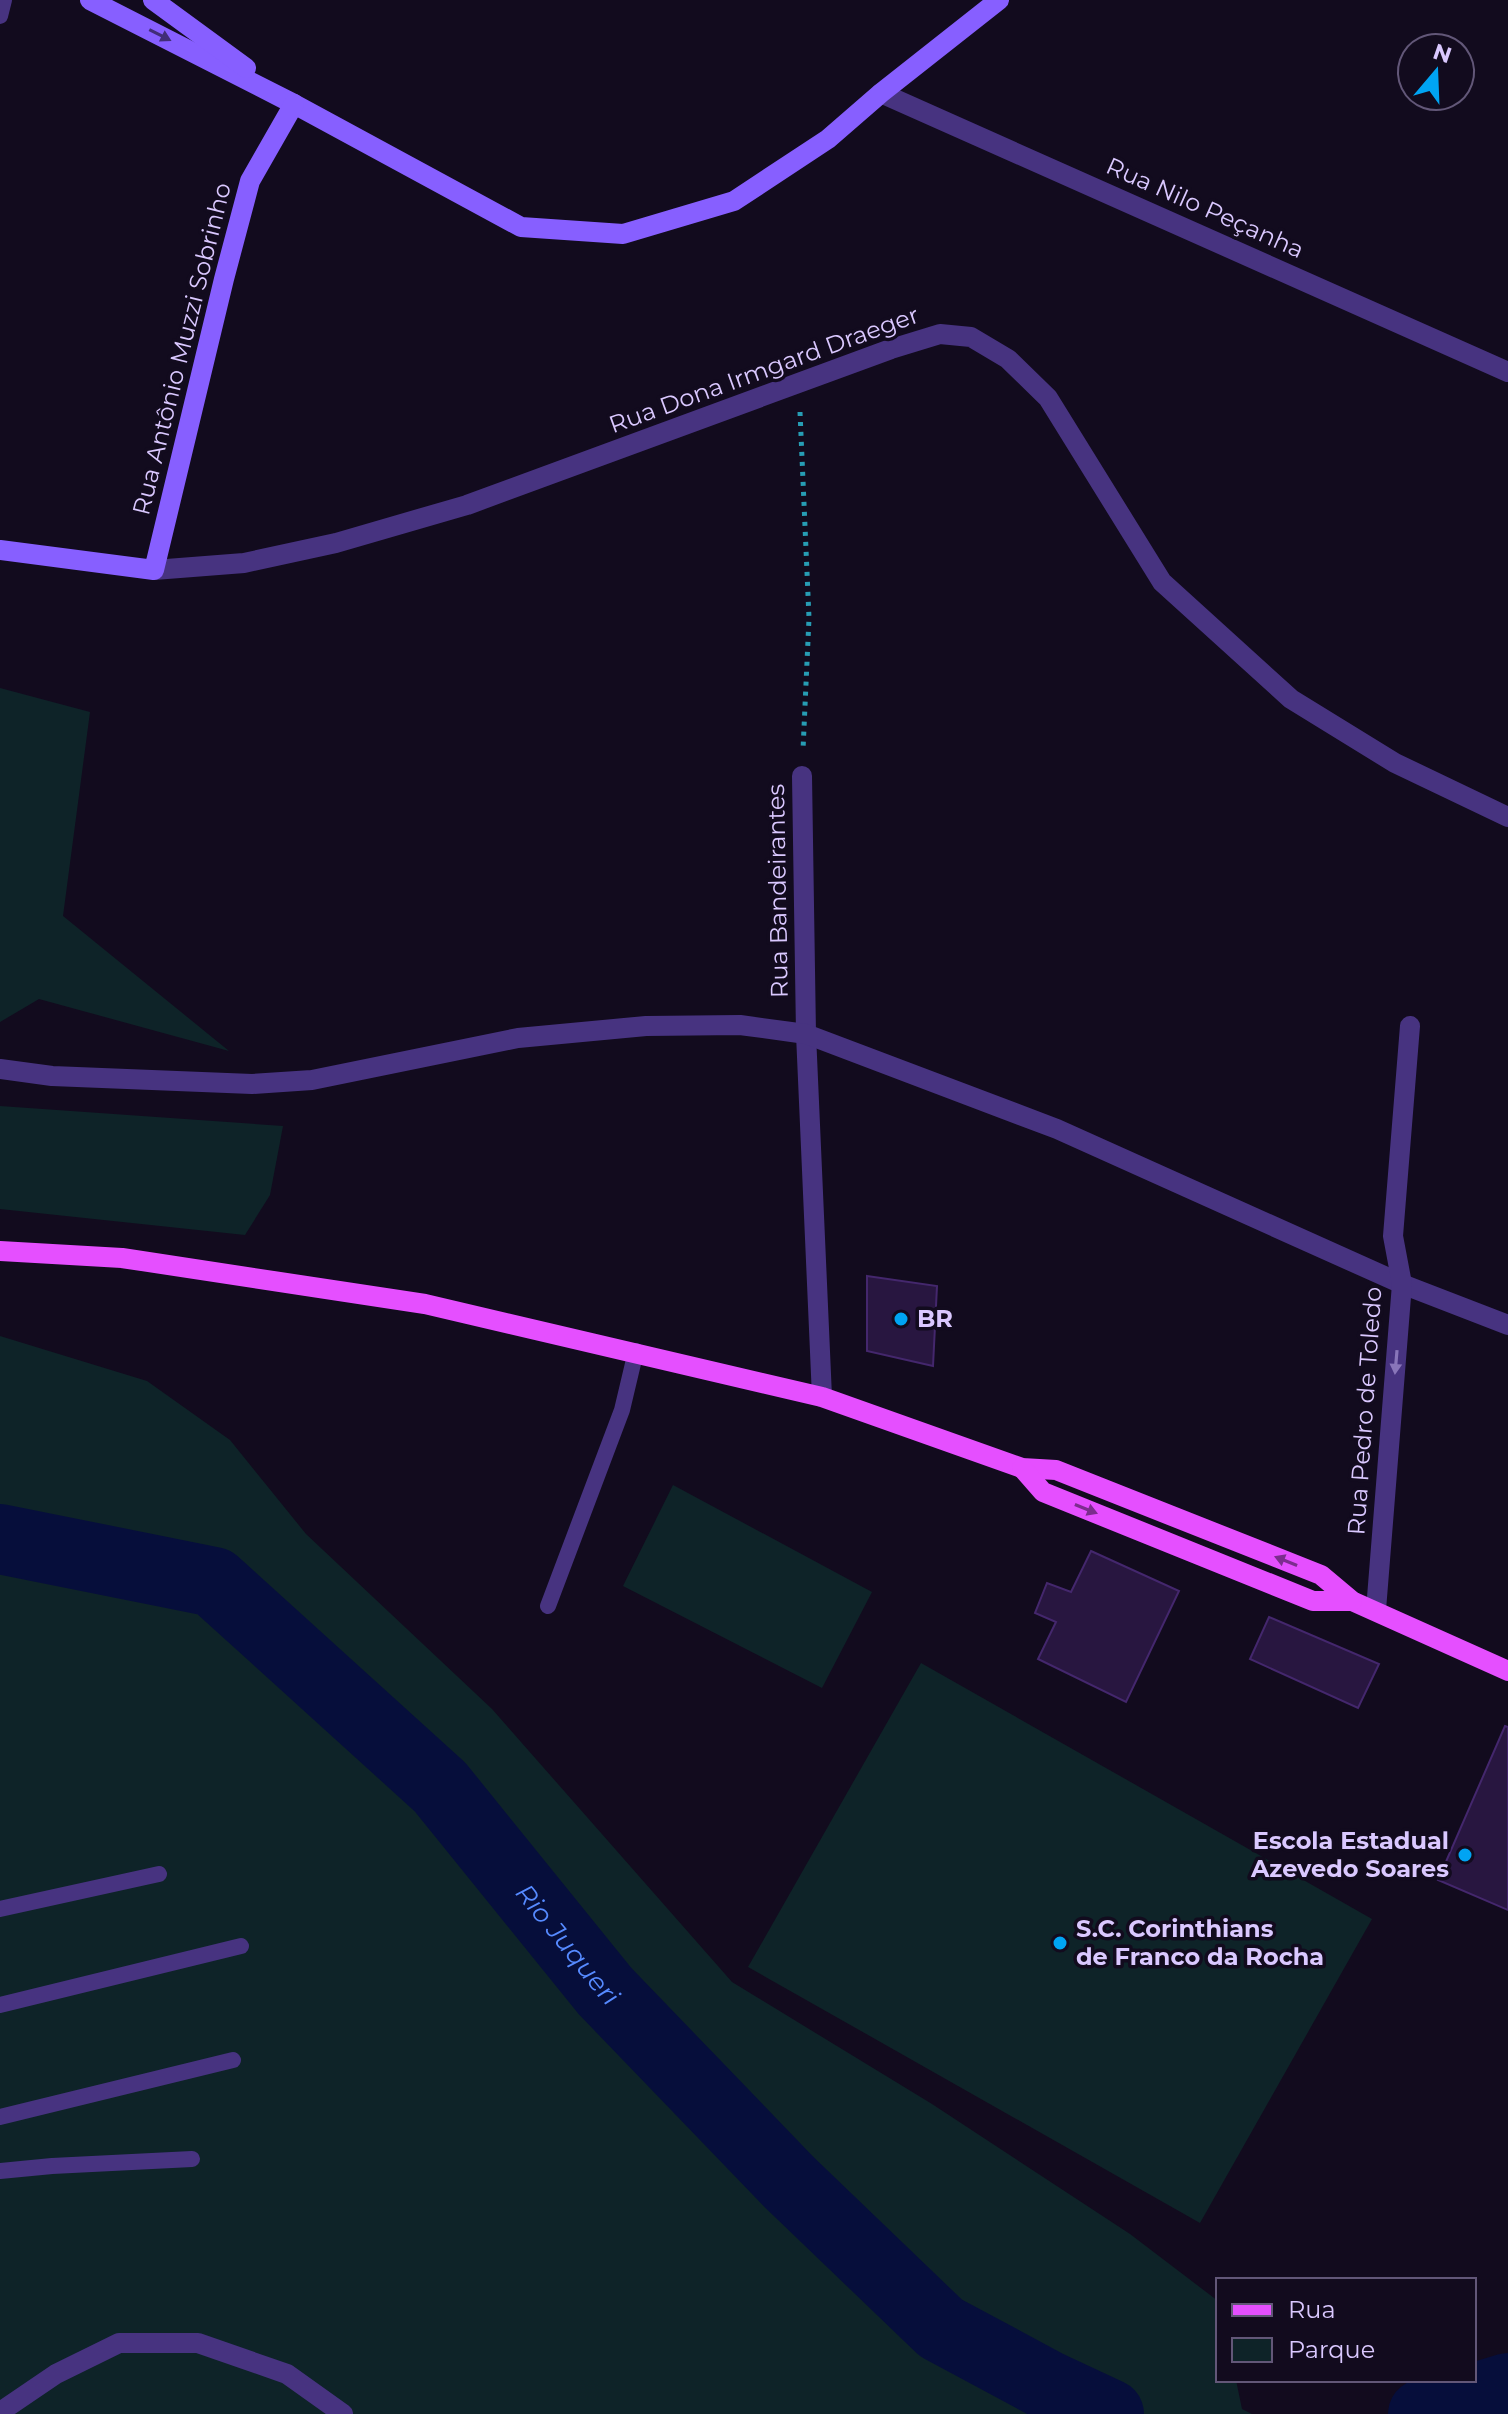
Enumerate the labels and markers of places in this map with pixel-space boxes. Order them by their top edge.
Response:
place label: BR [917,1304,953,1333]
marker: BR [892,1310,910,1328]
place label: Escola Estadual Azevedo Soares [1250,1826,1449,1883]
marker: Escola Estadual Azevedo Soares [1456,1846,1474,1864]
place label: S.C. Corinthians de Franco da Rocha [1076,1914,1324,1971]
marker: S.C. Corinthians de Franco da Rocha [1051,1934,1069,1952]

